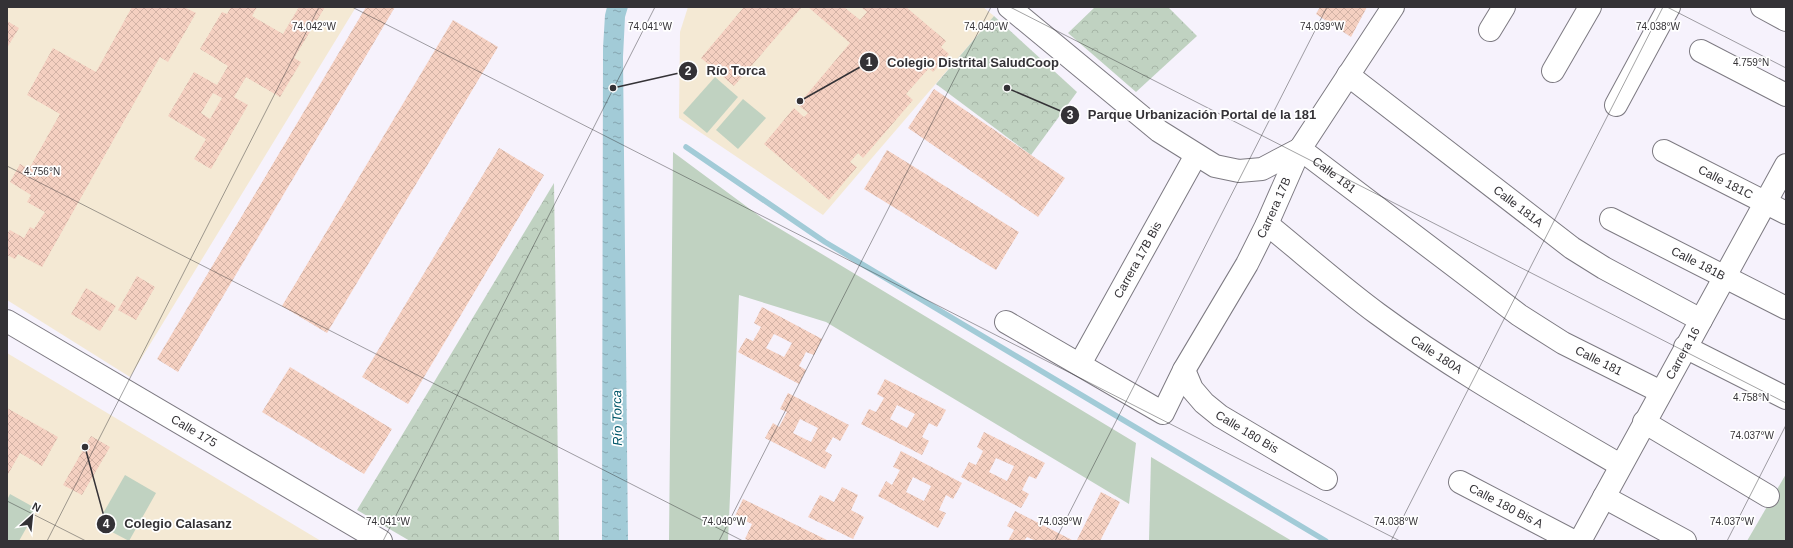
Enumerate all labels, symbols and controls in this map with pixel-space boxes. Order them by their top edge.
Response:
text: 74.042°W [292,21,337,32]
text: 74.041°W [628,21,673,32]
text: 74.040°W [964,21,1009,32]
text: 74.039°W [1300,21,1345,32]
text: 74.038°W [1636,21,1681,32]
callout: Colegio Distrital SaludCoop [859,50,1067,75]
text: 1 [866,55,873,69]
text: Colegio Distrital SaludCoop [887,55,1059,70]
text: 4.759°N [1733,57,1769,68]
callout: Río Torca [678,58,773,83]
text: Río Torca [707,63,766,78]
text: 2 [685,64,692,78]
callout: Parque Urbanización Portal de la 181 [1060,102,1324,127]
text: Parque Urbanización Portal de la 181 [1088,107,1316,122]
text: 3 [1067,108,1074,122]
street label: Calle 181 [1310,154,1359,196]
street label: Calle 181C [1696,163,1755,202]
text: 4.756°N [24,166,60,177]
street label: Carrera 17B [1254,175,1294,241]
street label: Calle 181A [1491,183,1546,230]
street label: Carrera 17B Bis [1111,219,1165,301]
street label: Calle 181B [1669,244,1728,283]
street label: Carrera 16 [1663,324,1703,382]
street label: Calle 180A [1408,332,1465,376]
street label: Calle 181 [1573,343,1625,379]
water label: Río Torca [609,390,625,446]
text: 4.758°N [1733,392,1769,403]
street label: Calle 180 Bis [1213,408,1281,456]
street label: Calle 175 [169,412,220,450]
text: 74.037°W [1730,430,1775,441]
street label: Calle 180 Bis A [1467,481,1545,531]
north arrow [12,496,52,536]
text: N [30,500,43,514]
callout: Colegio Calasanz [96,511,239,536]
text: Colegio Calasanz [124,516,232,531]
text: 74.041°W [366,516,411,527]
text: 74.040°W [702,516,747,527]
text: 74.039°W [1038,516,1083,527]
text: 74.038°W [1374,516,1419,527]
text: 74.037°W [1710,516,1755,527]
text: 4 [103,517,110,531]

